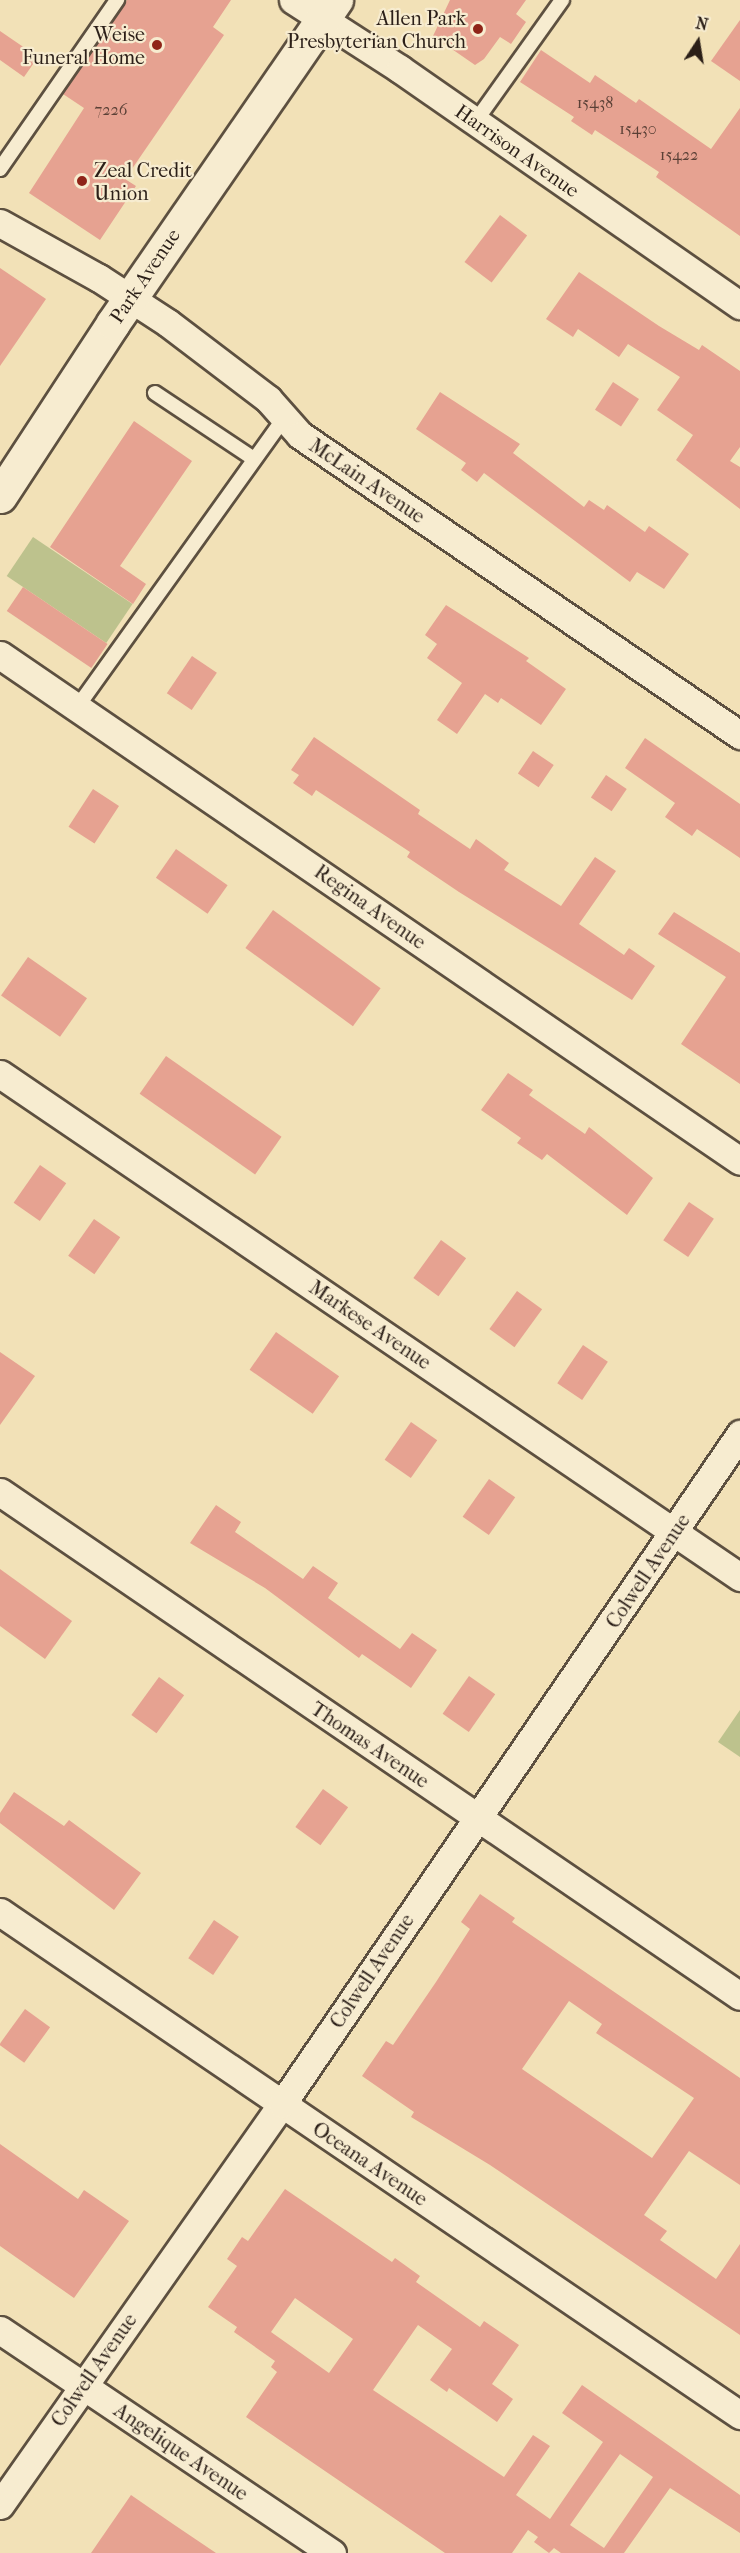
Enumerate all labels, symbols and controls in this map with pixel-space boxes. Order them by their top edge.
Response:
place label: Allen Park Presbyterian Church [287,6,466,53]
north arrow [668,12,728,72]
text: N [694,13,710,34]
place label: Weise Funeral Home [22,22,145,69]
marker: Allen Park Presbyterian Church [471,22,485,36]
marker: Weise Funeral Home [150,38,164,52]
house number: 15438 [577,93,613,113]
street label: Harrison Avenue [450,99,584,203]
house number: 7226 [95,100,127,120]
house number: 15430 [619,119,657,139]
house number: 15422 [660,145,698,165]
place label: Zeal Credit Union [94,158,192,205]
marker: Zeal Credit Union [75,174,89,188]
street label: Park Avenue [105,224,185,328]
street label: McLain Avenue [305,433,429,529]
street label: Regina Avenue [310,860,430,954]
street label: Markese Avenue [304,1275,436,1375]
street label: Colwell Avenue [601,1509,695,1633]
street label: Thomas Avenue [306,1697,434,1793]
street label: Colwell Avenue [325,1909,419,2033]
street label: Oceana Avenue [308,2117,432,2211]
street label: Colwell Avenue [46,2309,142,2431]
street label: Angelique Avenue [109,2398,253,2506]

